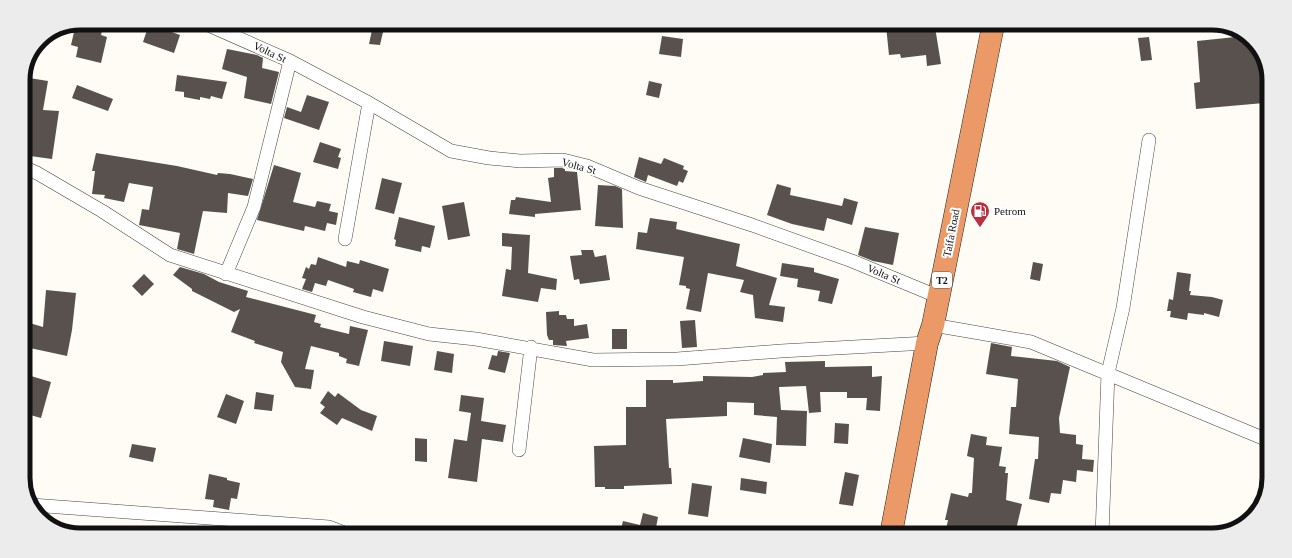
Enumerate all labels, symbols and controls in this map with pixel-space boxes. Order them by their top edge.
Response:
street label: Volta St [252,39,288,65]
street label: Volta St [561,156,597,176]
fuel station icon: Petrom [969,200,991,228]
place label: Petrom [994,205,1026,217]
street label: Taifa Road [940,208,962,258]
street label: Volta St [866,262,902,286]
road number: T2 [932,272,952,288]

